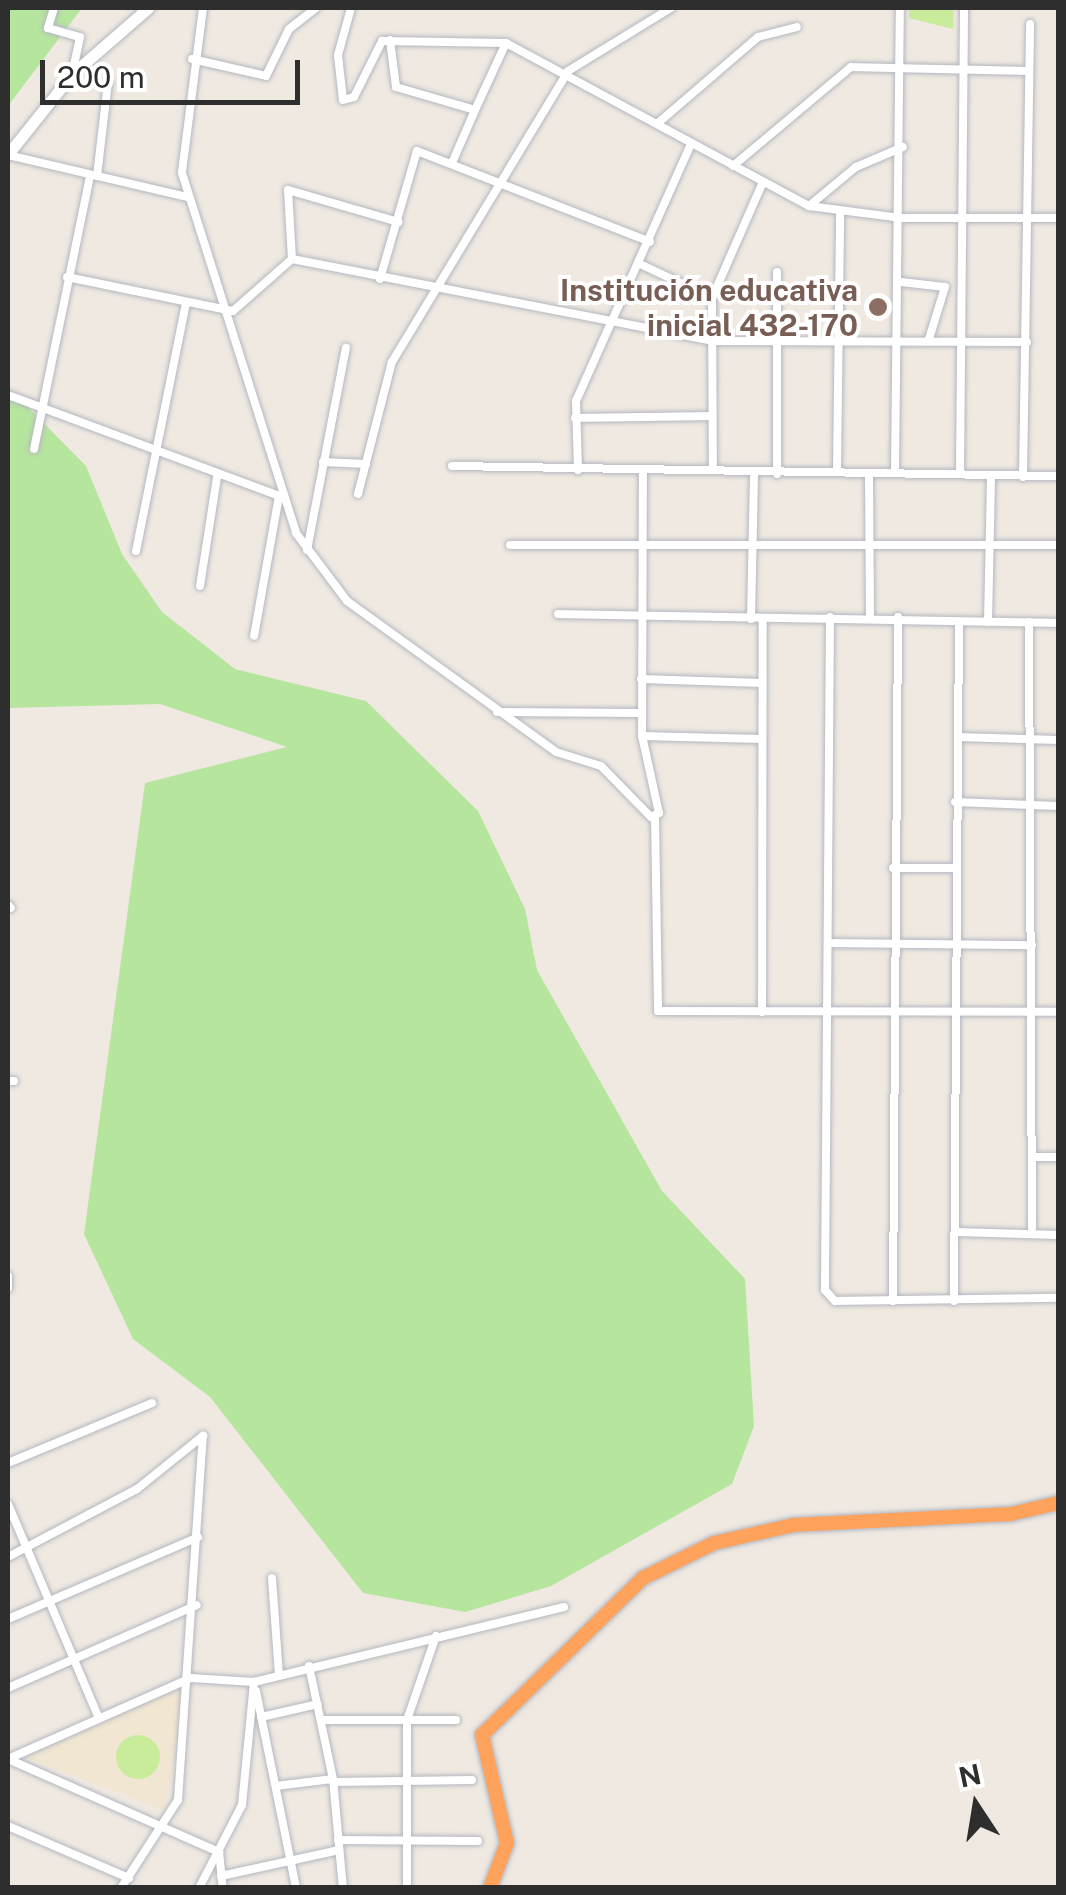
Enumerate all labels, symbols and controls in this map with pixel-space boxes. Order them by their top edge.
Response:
scale bar [45,40,305,102]
text: 200 m [57,59,145,95]
place label: Institución educativa inicial 432-170 [560,272,858,342]
marker: Institución educativa inicial 432-170 [867,296,889,318]
north arrow [926,1755,1026,1855]
text: N [956,1757,984,1794]

